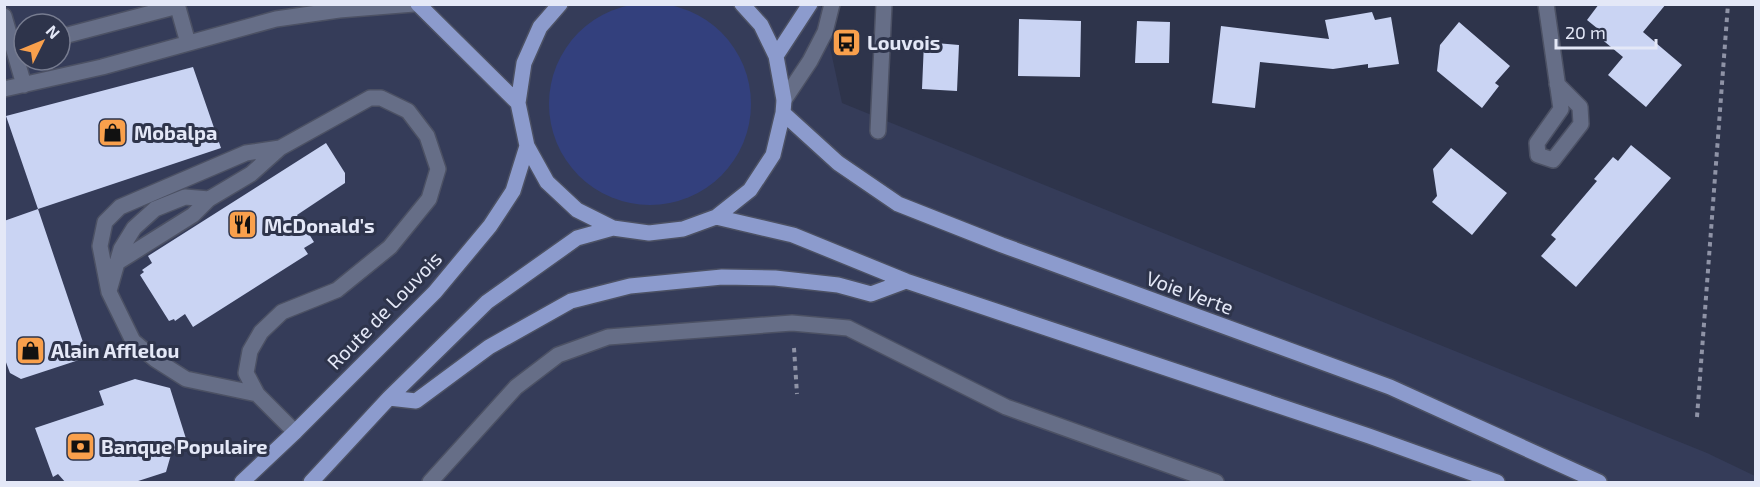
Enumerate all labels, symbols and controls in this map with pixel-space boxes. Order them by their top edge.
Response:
north arrow [12,12,72,72]
scale bar [1556,12,1656,50]
text: N [42,21,64,42]
text: 20 m [1565,21,1606,43]
bus stop icon: Louvois [830,26,862,58]
place label: Louvois [867,30,940,54]
shop icon: Mobalpa [97,116,129,148]
place label: Mobalpa [134,120,217,144]
restaurant icon: McDonald's [227,209,259,241]
place label: McDonald's [264,213,375,237]
street label: Route de Louvois [322,246,446,374]
street label: Voie Verte [1143,265,1237,319]
shop icon: Alain Afflelou [14,334,46,366]
place label: Alain Afflelou [51,338,179,362]
bank icon: Banque Populaire [64,430,96,462]
place label: Banque Populaire [101,434,268,458]

